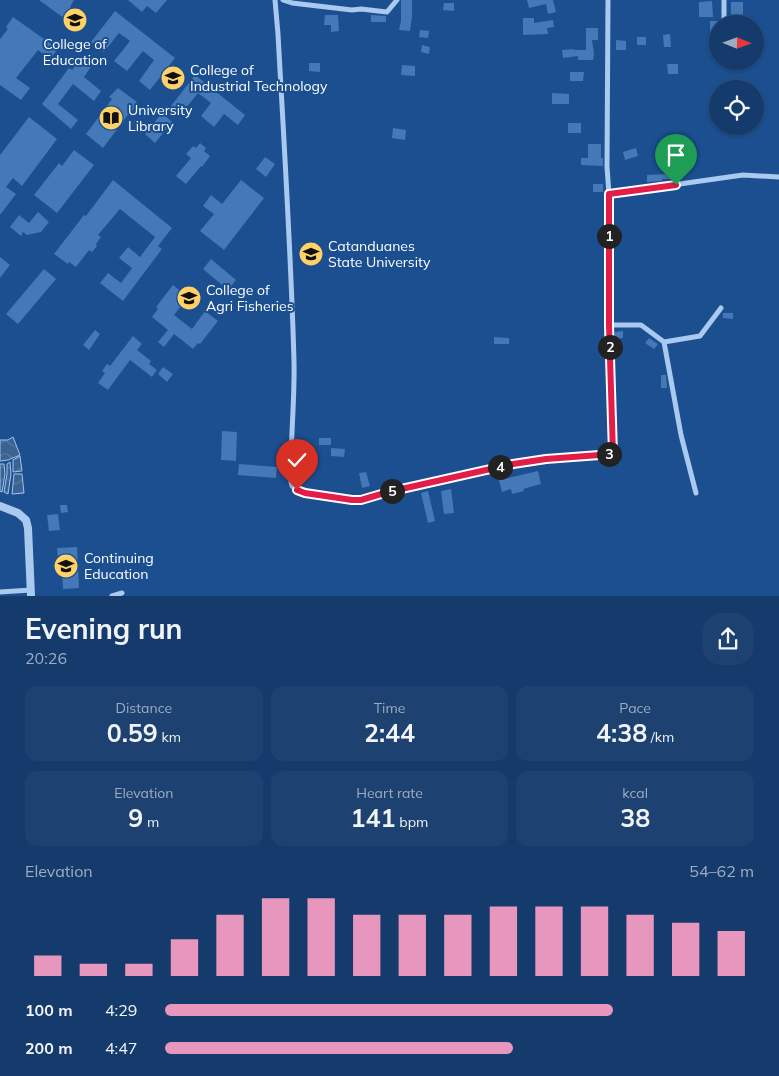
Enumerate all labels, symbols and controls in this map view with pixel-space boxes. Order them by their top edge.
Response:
school or university icon: College of Education [62,7,88,33]
north arrow [709,15,764,70]
map controls [709,15,764,135]
place label: College of Education [43,35,107,69]
place label: College of Industrial Technology [190,61,328,95]
school or university icon: College of Industrial Technology [160,65,186,91]
button: locate [709,80,764,135]
place label: University Library [128,101,193,135]
library icon: University Library [98,105,124,131]
pin [655,134,697,185]
icon: arrive [662,141,690,169]
pin: 1 [596,224,622,248]
text: 1 [605,227,614,245]
place label: Catanduanes State University [328,237,431,271]
school or university icon: Catanduanes State University [298,241,324,267]
place label: College of Agri Fisheries [206,281,294,315]
school or university icon: College of Agri Fisheries [176,285,202,311]
pin: 2 [598,334,622,360]
text: 2 [606,338,615,356]
pin [276,439,318,490]
pin: 3 [596,442,622,466]
text: 3 [605,445,614,463]
icon: check [283,446,311,474]
pin: 4 [488,454,512,480]
text: 4 [496,458,505,476]
pin: 5 [380,478,404,504]
text: 5 [388,482,397,500]
place label: Continuing Education [84,549,154,583]
school or university icon: Continuing Education [53,553,79,579]
text: Evening run [25,611,182,646]
button: share [702,613,754,665]
text: 20:26 [25,648,67,668]
text: Distance [116,699,172,717]
text: Time [374,699,405,717]
text: Pace [619,699,651,717]
text: 0.59 [107,717,158,748]
text: 2:44 [364,717,415,748]
text: 4:38 [596,717,647,748]
text: km [158,728,181,746]
text: /km [647,728,674,746]
text: Elevation [114,784,173,802]
text: Heart rate [356,784,423,802]
text: kcal [622,784,648,802]
text: 9 [128,802,143,833]
text: 141 [351,802,396,833]
text: 38 [620,802,650,833]
text: m [143,813,159,831]
text: bpm [396,813,428,831]
text: Elevation [25,861,93,881]
text: 54–62 m [689,861,754,881]
text: 100 m [25,1000,73,1020]
text: 4:29 [105,1000,137,1020]
text: 200 m [25,1038,73,1058]
text: 4:47 [105,1038,137,1058]

